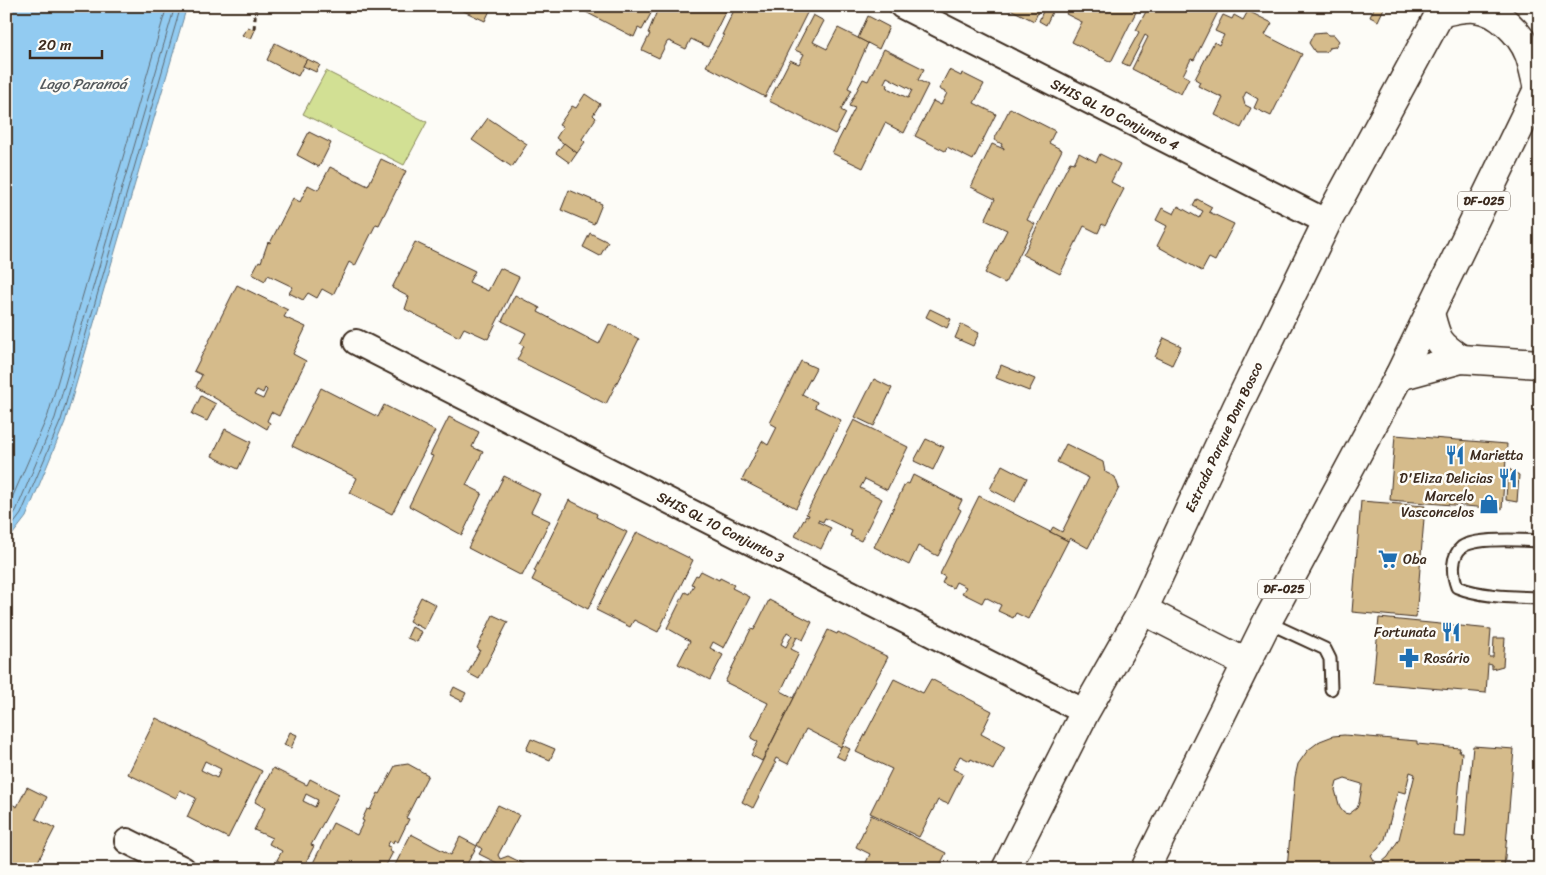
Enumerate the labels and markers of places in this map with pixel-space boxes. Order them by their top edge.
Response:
place label: Marietta [1470,443,1523,468]
restaurant icon: Marietta [1444,444,1466,466]
place label: D'Eliza Delicias [1399,466,1494,491]
restaurant icon: D'Eliza Delicias [1497,467,1519,489]
place label: Marcelo Vasconcelos [1401,484,1474,525]
shop icon: Marcelo Vasconcelos [1478,493,1500,515]
place label: Oba [1403,547,1427,572]
supermarket icon: Oba [1377,548,1399,570]
place label: Fortunata [1374,620,1436,645]
restaurant icon: Fortunata [1440,621,1462,643]
place label: Rosário [1424,646,1470,671]
pharmacy icon: Rosário [1398,647,1420,669]

